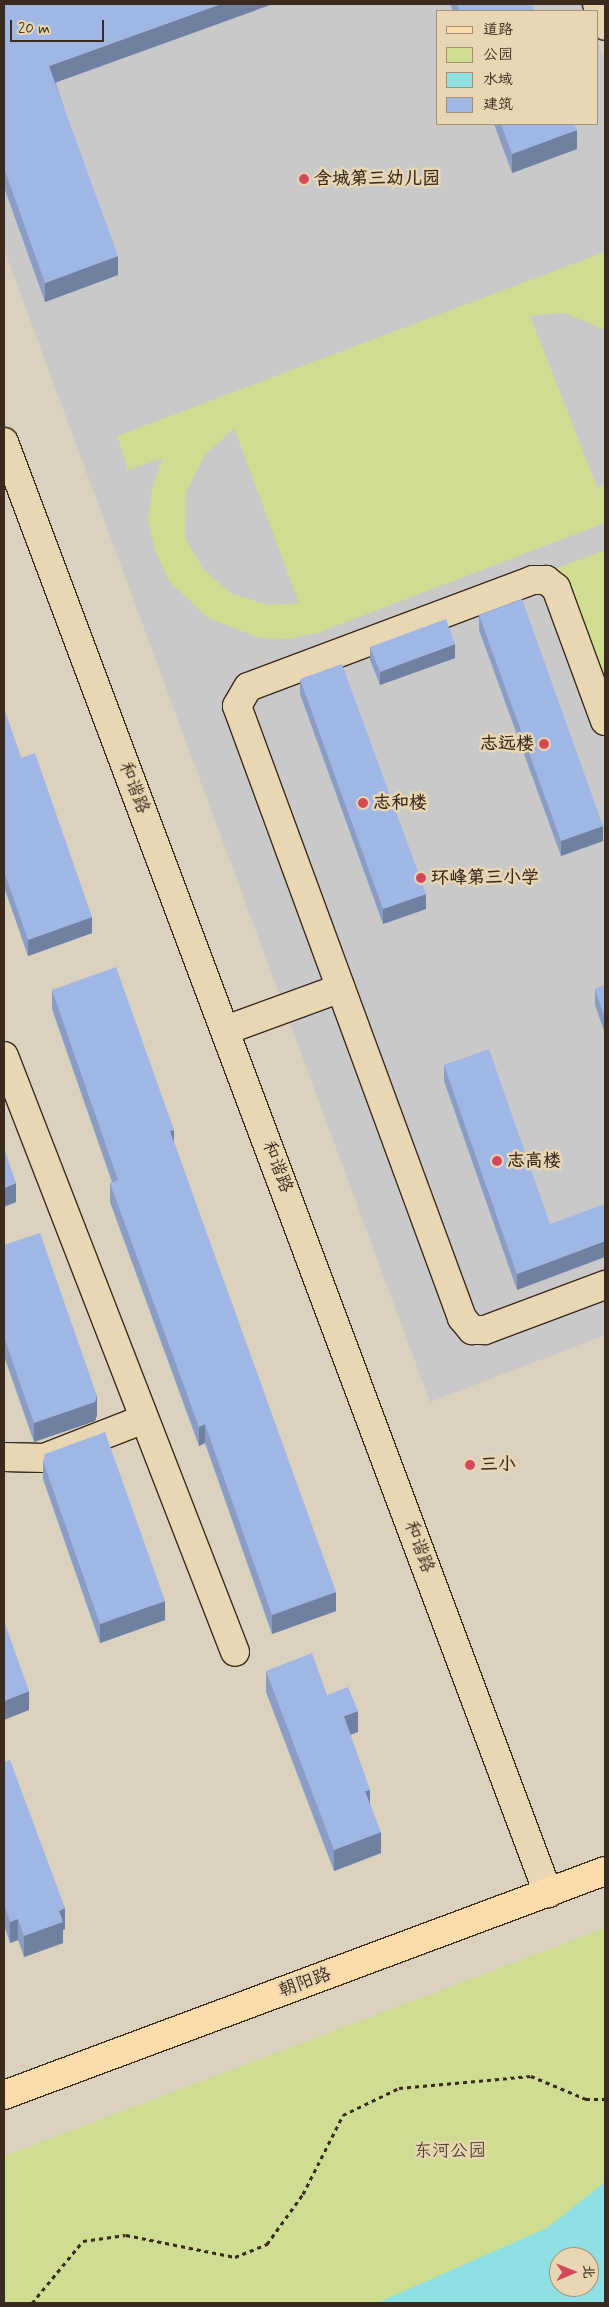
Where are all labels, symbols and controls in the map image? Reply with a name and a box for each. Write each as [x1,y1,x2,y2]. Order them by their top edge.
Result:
scale bar [12,10,106,42]
legend [436,10,599,125]
text: 20 m [18,19,50,39]
text: 道路 [483,20,513,40]
text: 公园 [483,45,513,65]
text: 水域 [483,70,513,90]
text: 建筑 [483,95,513,115]
place label: 含城第三幼儿园 [314,168,440,190]
marker: 含城第三幼儿园 [298,173,310,185]
place label: 志远楼 [480,733,534,755]
marker: 志远楼 [538,738,550,750]
street label: 和谐路 [114,759,154,817]
place label: 志和楼 [373,792,427,814]
marker: 志和楼 [357,797,369,809]
place label: 环峰第三小学 [431,867,539,889]
marker: 环峰第三小学 [415,872,427,884]
street label: 和谐路 [257,1138,297,1196]
place label: 志高楼 [507,1150,561,1172]
marker: 志高楼 [491,1155,503,1167]
place label: 三小 [480,1454,516,1476]
marker: 三小 [464,1459,476,1471]
street label: 和谐路 [400,1518,438,1576]
street label: 朝阳路 [276,1964,334,2002]
park label: 东河公园 [414,2140,486,2162]
north arrow [549,2247,599,2297]
text: 北 [579,2265,597,2279]

